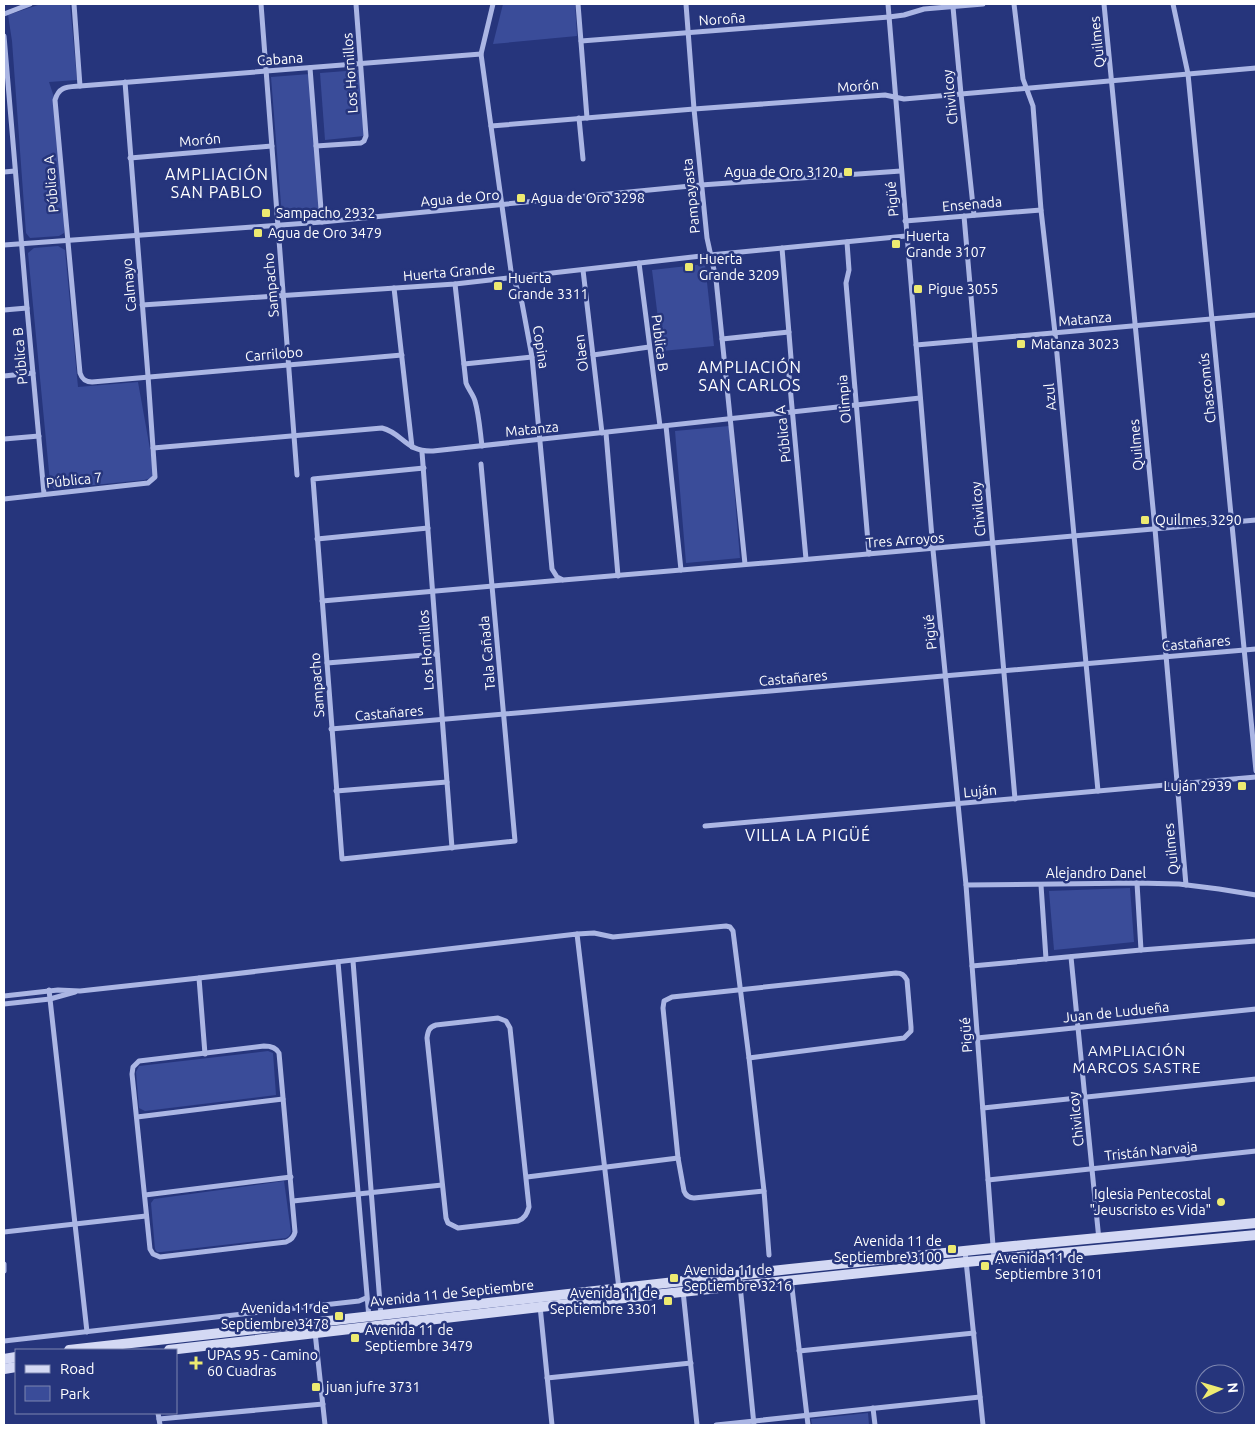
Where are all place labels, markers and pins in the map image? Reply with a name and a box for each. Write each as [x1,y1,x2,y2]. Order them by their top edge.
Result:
place label: Agua de Oro 3120 [724,164,838,180]
marker: Agua de Oro 3120 [842,166,854,178]
place label: Agua de Oro 3298 [531,190,645,206]
marker: Agua de Oro 3298 [515,192,527,204]
place label: Sampacho 2932 [276,205,376,221]
marker: Sampacho 2932 [260,207,272,219]
place label: Agua de Oro 3479 [268,225,382,241]
marker: Agua de Oro 3479 [252,227,264,239]
place label: Huerta Grande 3107 [906,228,986,260]
marker: Huerta Grande 3107 [890,238,902,250]
place label: Huerta Grande 3209 [699,251,779,283]
marker: Huerta Grande 3209 [683,261,695,273]
place label: Huerta Grande 3311 [508,270,588,302]
marker: Huerta Grande 3311 [492,280,504,292]
place label: Pigue 3055 [928,281,998,297]
marker: Pigue 3055 [912,283,924,295]
place label: Matanza 3023 [1031,336,1119,352]
marker: Matanza 3023 [1015,338,1027,350]
place label: Quilmes 3290 [1155,512,1242,528]
marker: Quilmes 3290 [1139,514,1151,526]
place label: Luján 2939 [1163,778,1232,794]
marker: Luján 2939 [1236,780,1248,792]
place label: Iglesia Pentecostal "Jeuscristo es Vida" [1090,1186,1211,1218]
marker: Iglesia Pentecostal "Jeuscristo es Vida" [1215,1196,1227,1208]
place label: Avenida 11 de Septiembre 3100 [834,1233,942,1265]
marker: Avenida 11 de Septiembre 3100 [946,1243,958,1255]
place label: Avenida 11 de Septiembre 3101 [995,1250,1103,1282]
marker: Avenida 11 de Septiembre 3101 [979,1260,991,1272]
place label: Avenida 11 de Septiembre 3216 [684,1262,792,1294]
marker: Avenida 11 de Septiembre 3216 [668,1272,680,1284]
place label: Avenida 11 de Septiembre 3301 [550,1285,658,1317]
marker: Avenida 11 de Septiembre 3301 [662,1295,674,1307]
place label: Avenida 11 de Septiembre 3478 [221,1300,329,1332]
marker: Avenida 11 de Septiembre 3478 [333,1310,345,1322]
place label: Avenida 11 de Septiembre 3479 [365,1322,473,1354]
marker: Avenida 11 de Septiembre 3479 [349,1332,361,1344]
place label: UPAS 95 - Camino 60 Cuadras [207,1347,318,1379]
marker: UPAS 95 - Camino 60 Cuadras [189,1356,203,1370]
place label: juan jufre 3731 [325,1379,420,1395]
marker: juan jufre 3731 [310,1381,322,1393]

